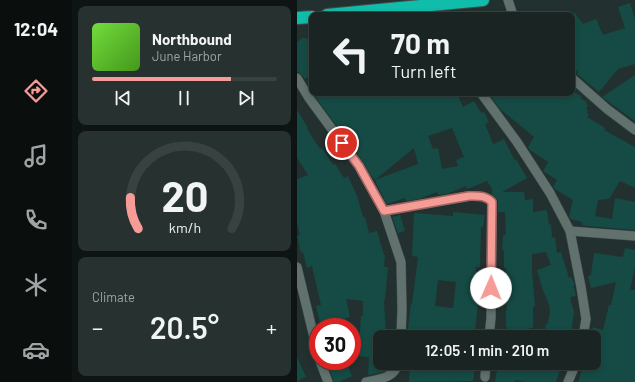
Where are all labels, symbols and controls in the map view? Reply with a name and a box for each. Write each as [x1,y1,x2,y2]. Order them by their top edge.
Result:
text: 12:04 [14,18,58,40]
text: 70 m [391,26,450,60]
icon: left [325,28,377,80]
text: Northbound [152,30,232,48]
text: June Harbor [152,48,222,64]
text: Turn left [391,60,457,82]
icon: directions [22,77,50,105]
icon: previous [112,87,134,109]
icon: pause [173,87,195,109]
icon: next [235,87,257,109]
pin [325,126,359,160]
icon: arrive [331,132,353,154]
icon: music [22,142,50,170]
text: 20 [161,170,208,220]
icon: phone [22,206,50,234]
text: km/h [168,219,201,236]
position arrow [470,267,512,309]
icon: climate [22,271,50,299]
text: Climate [92,289,135,305]
text: 20.5° [150,309,219,345]
text: − [92,314,103,340]
text: + [266,314,277,340]
speed limit sign: 30 [309,318,361,370]
icon: car [22,336,50,364]
text: 12:05 · 1 min · 210 m [425,341,549,359]

